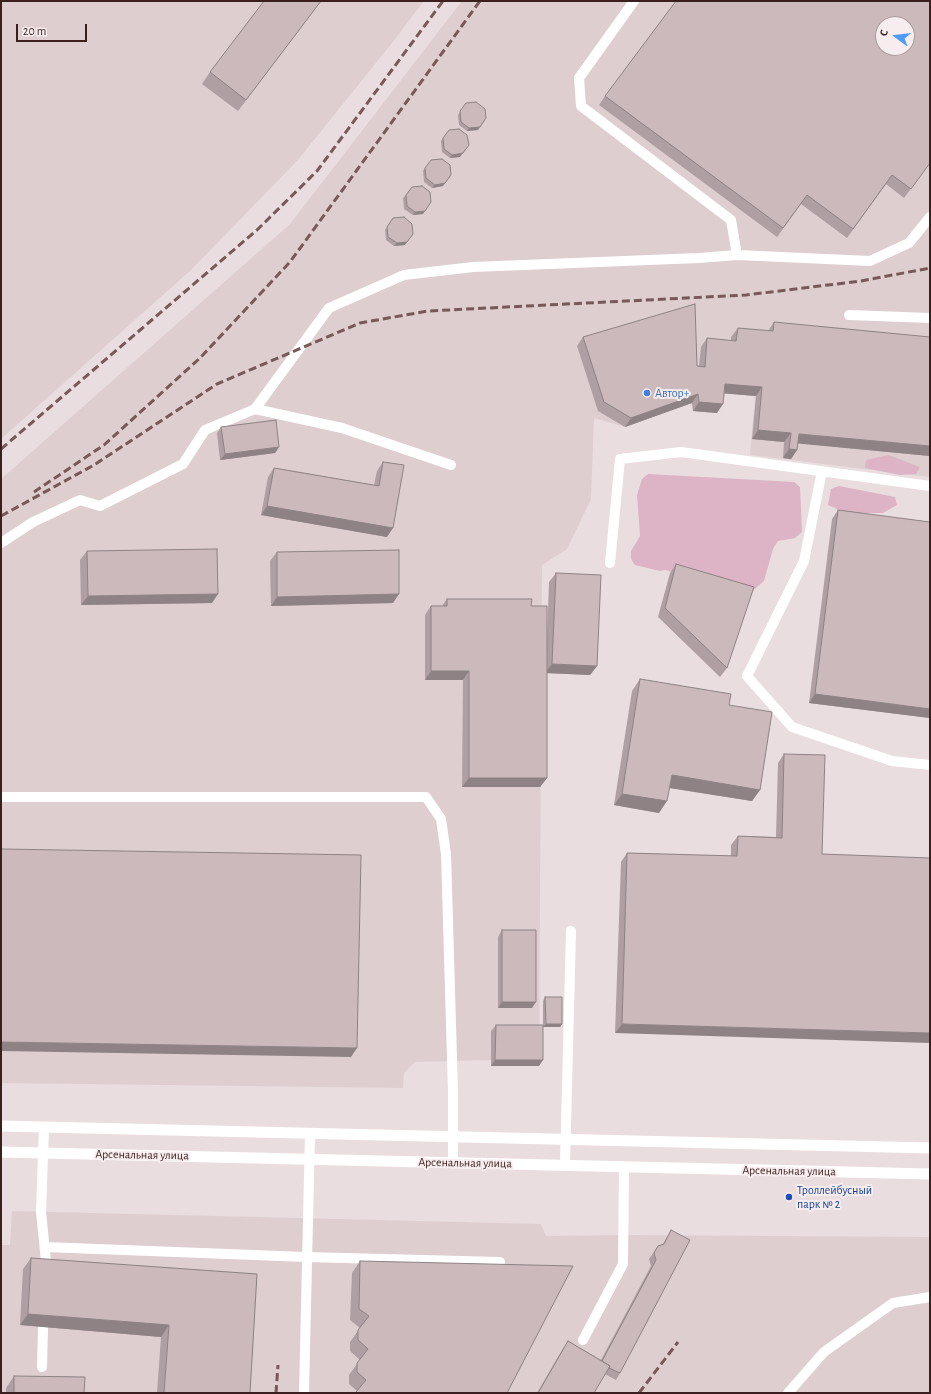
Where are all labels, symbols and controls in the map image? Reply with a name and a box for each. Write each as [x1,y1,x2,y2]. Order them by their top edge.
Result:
scale bar [18,16,89,42]
north arrow [875,16,915,56]
text: 20 m [23,25,46,37]
text: С [878,29,890,37]
place label: Автор+ [655,386,689,400]
marker: Автор+ [642,388,652,398]
street label: Арсенальная улица [95,1147,189,1163]
street label: Арсенальная улица [418,1155,512,1171]
street label: Арсенальная улица [742,1163,836,1179]
place label: Троллейбусный парк № 2 [797,1183,872,1211]
marker: Троллейбусный парк № 2 [784,1192,794,1202]

